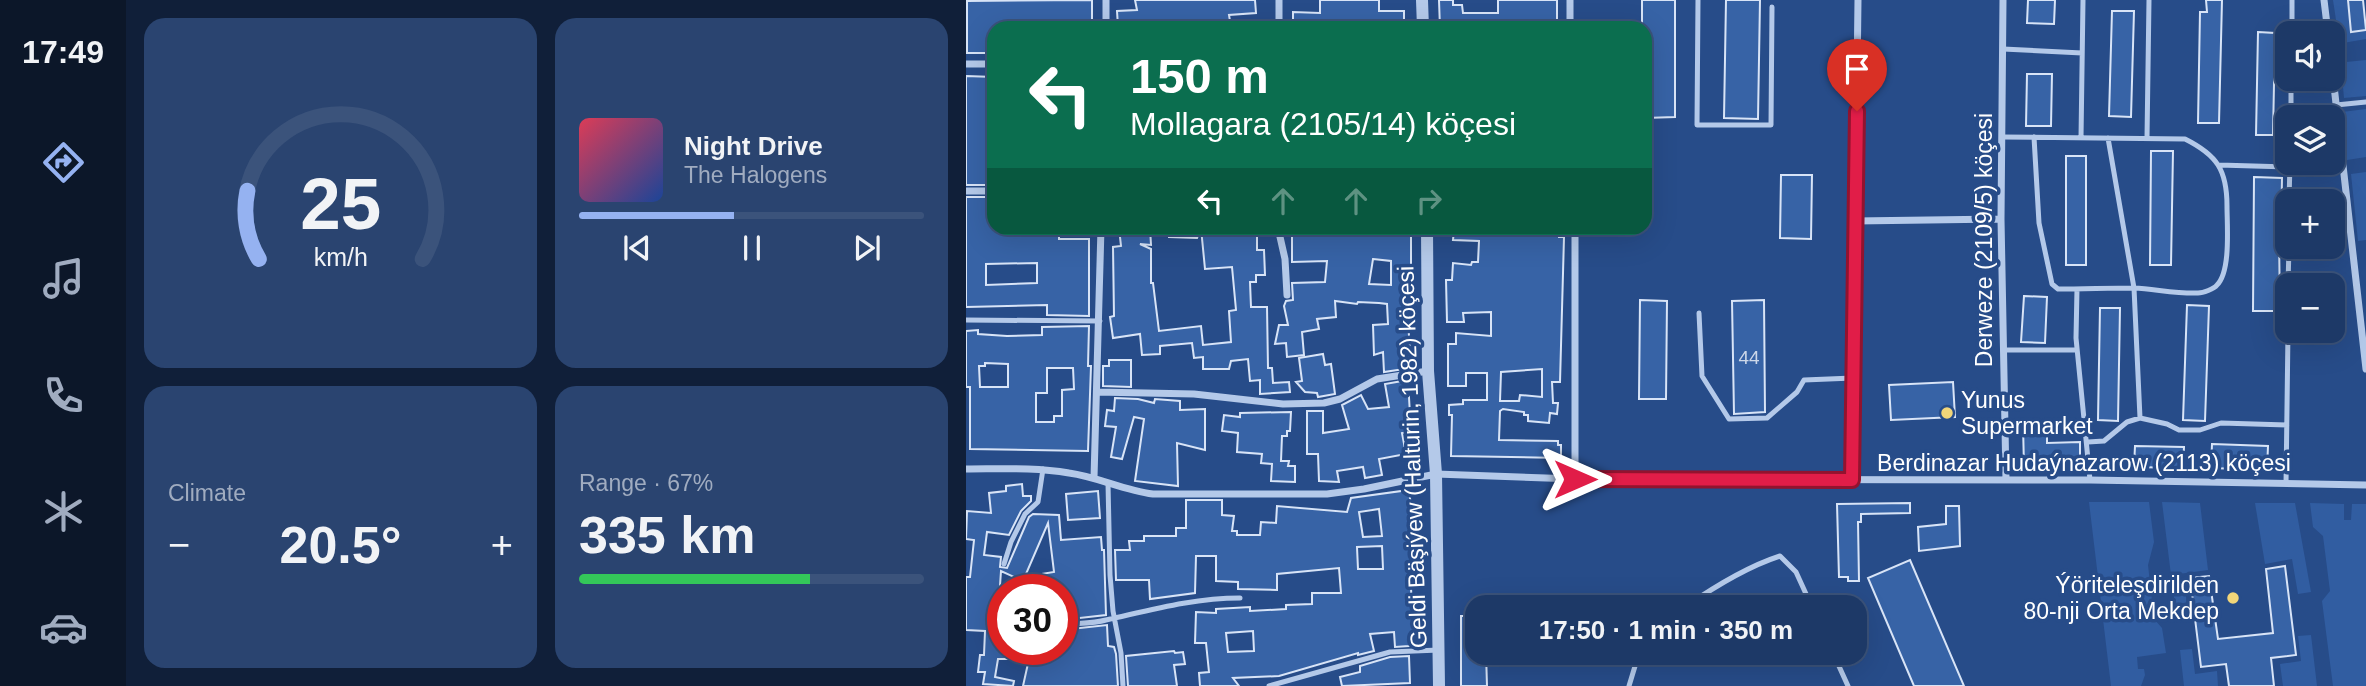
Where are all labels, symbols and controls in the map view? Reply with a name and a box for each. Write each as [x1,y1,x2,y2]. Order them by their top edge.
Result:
map controls [2275,21,2345,343]
button: sound [2275,21,2345,91]
text: 17:49 [22,34,104,70]
pin [1827,39,1887,111]
icon: left [1015,49,1106,140]
text: 150 m [1130,49,1269,103]
icon: arrive [1838,50,1876,88]
button: layers [2275,105,2345,175]
text: Mollagara (2105/14) köçesi [1130,106,1516,142]
street label: Derweze (2109/5) köçesi [1971,113,1997,367]
text: Night Drive [684,131,823,161]
icon: directions [39,138,88,187]
text: The Halogens [684,162,827,188]
text: 25 [300,163,381,244]
icon: left [1191,182,1229,220]
icon: ahead [1264,182,1302,220]
icon: ahead [1337,182,1375,220]
icon: right [1410,182,1448,220]
button: + [2275,189,2345,259]
icon: previous [618,229,656,267]
icon: pause [733,229,771,267]
icon: next [848,229,886,267]
text: km/h [313,243,368,271]
icon: music [39,254,88,303]
street label: Geldi Bäşiýew (Halturin, 1982) köçesi [1392,266,1432,648]
button: − [2275,273,2345,343]
house number: 44 [1738,347,1760,368]
icon: phone [39,371,88,420]
place label: Yunus Supermarket [1961,387,2093,439]
marker: Yunus Supermarket [1939,405,1955,421]
position arrow [1538,442,1612,516]
street label: Berdinazar Hudaýnazarow (2113) köçesi [1877,450,2291,476]
text: Range · 67% [579,470,713,496]
text: Climate [168,480,246,506]
icon: climate [39,487,88,536]
text: 335 km [579,506,755,564]
text: 20.5° [279,516,402,574]
text: − [168,524,190,566]
text: + [491,524,513,566]
place label: Ýöriteleşdirilden 80-nji Orta Mekdep [2023,572,2219,624]
speed limit sign: 30 [987,574,1078,665]
marker: Ýöriteleşdirilden 80-nji Orta Mekdep [2225,590,2241,606]
icon: car [39,603,88,652]
text: 17:50 · 1 min · 350 m [1539,615,1793,645]

